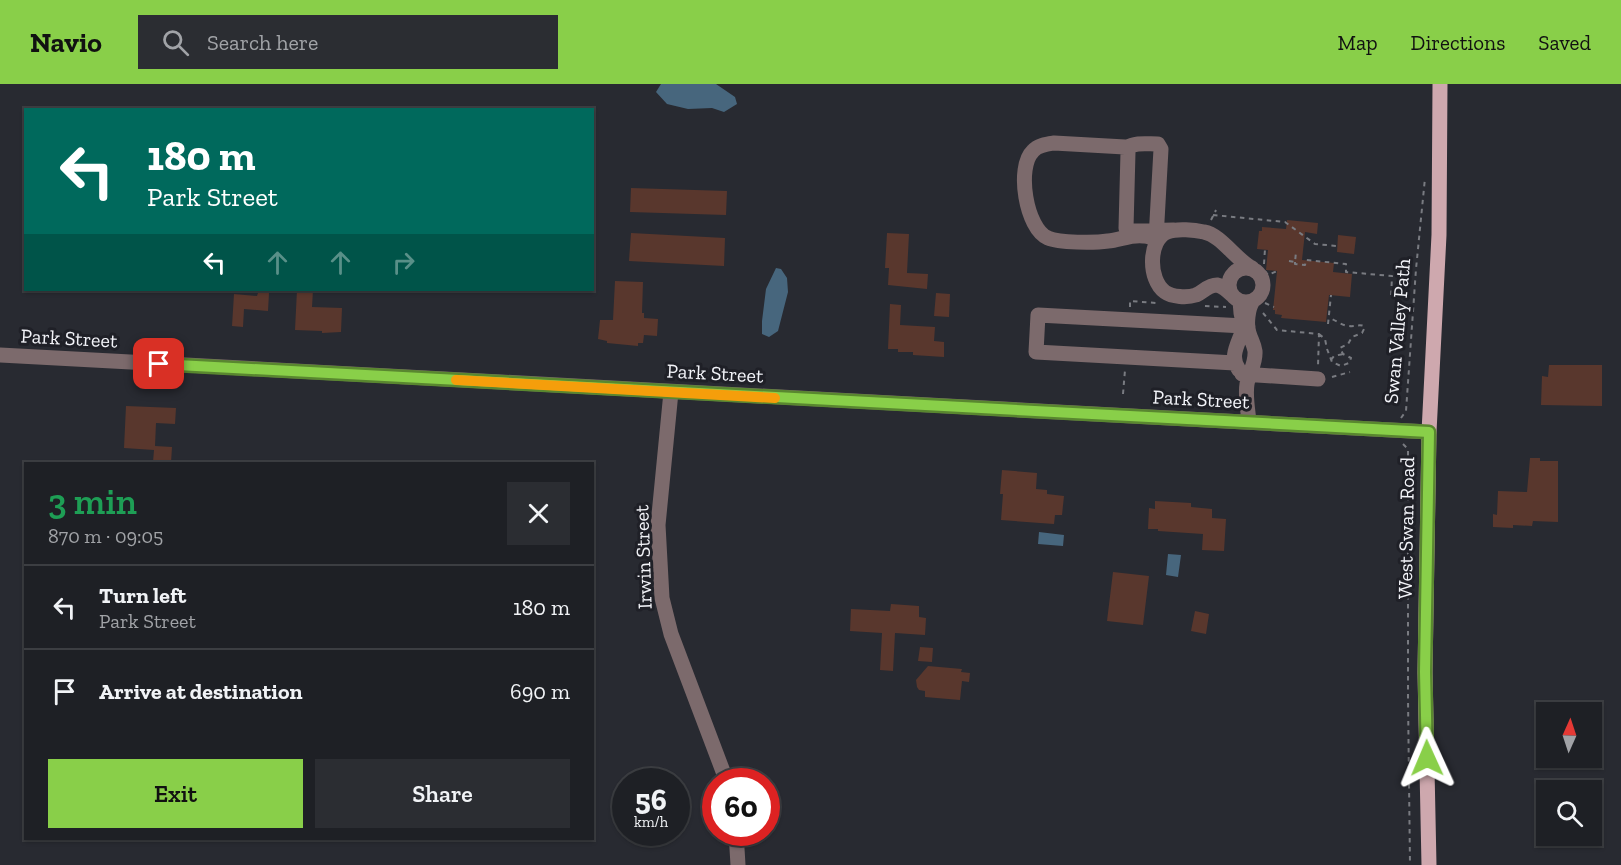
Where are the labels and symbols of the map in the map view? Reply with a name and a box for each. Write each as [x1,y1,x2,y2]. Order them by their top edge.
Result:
street label: Swan Valley Path [1379,257,1415,405]
street label: Park Street [20,323,119,353]
pin [133,338,184,389]
street label: Park Street [666,358,765,388]
street label: Park Street [1152,384,1251,414]
street label: West Swan Road [1393,457,1419,599]
street label: Irwin Street [629,504,657,610]
north arrow [1536,702,1602,768]
position arrow [1395,726,1459,790]
speed limit sign: 60 [702,768,780,846]

